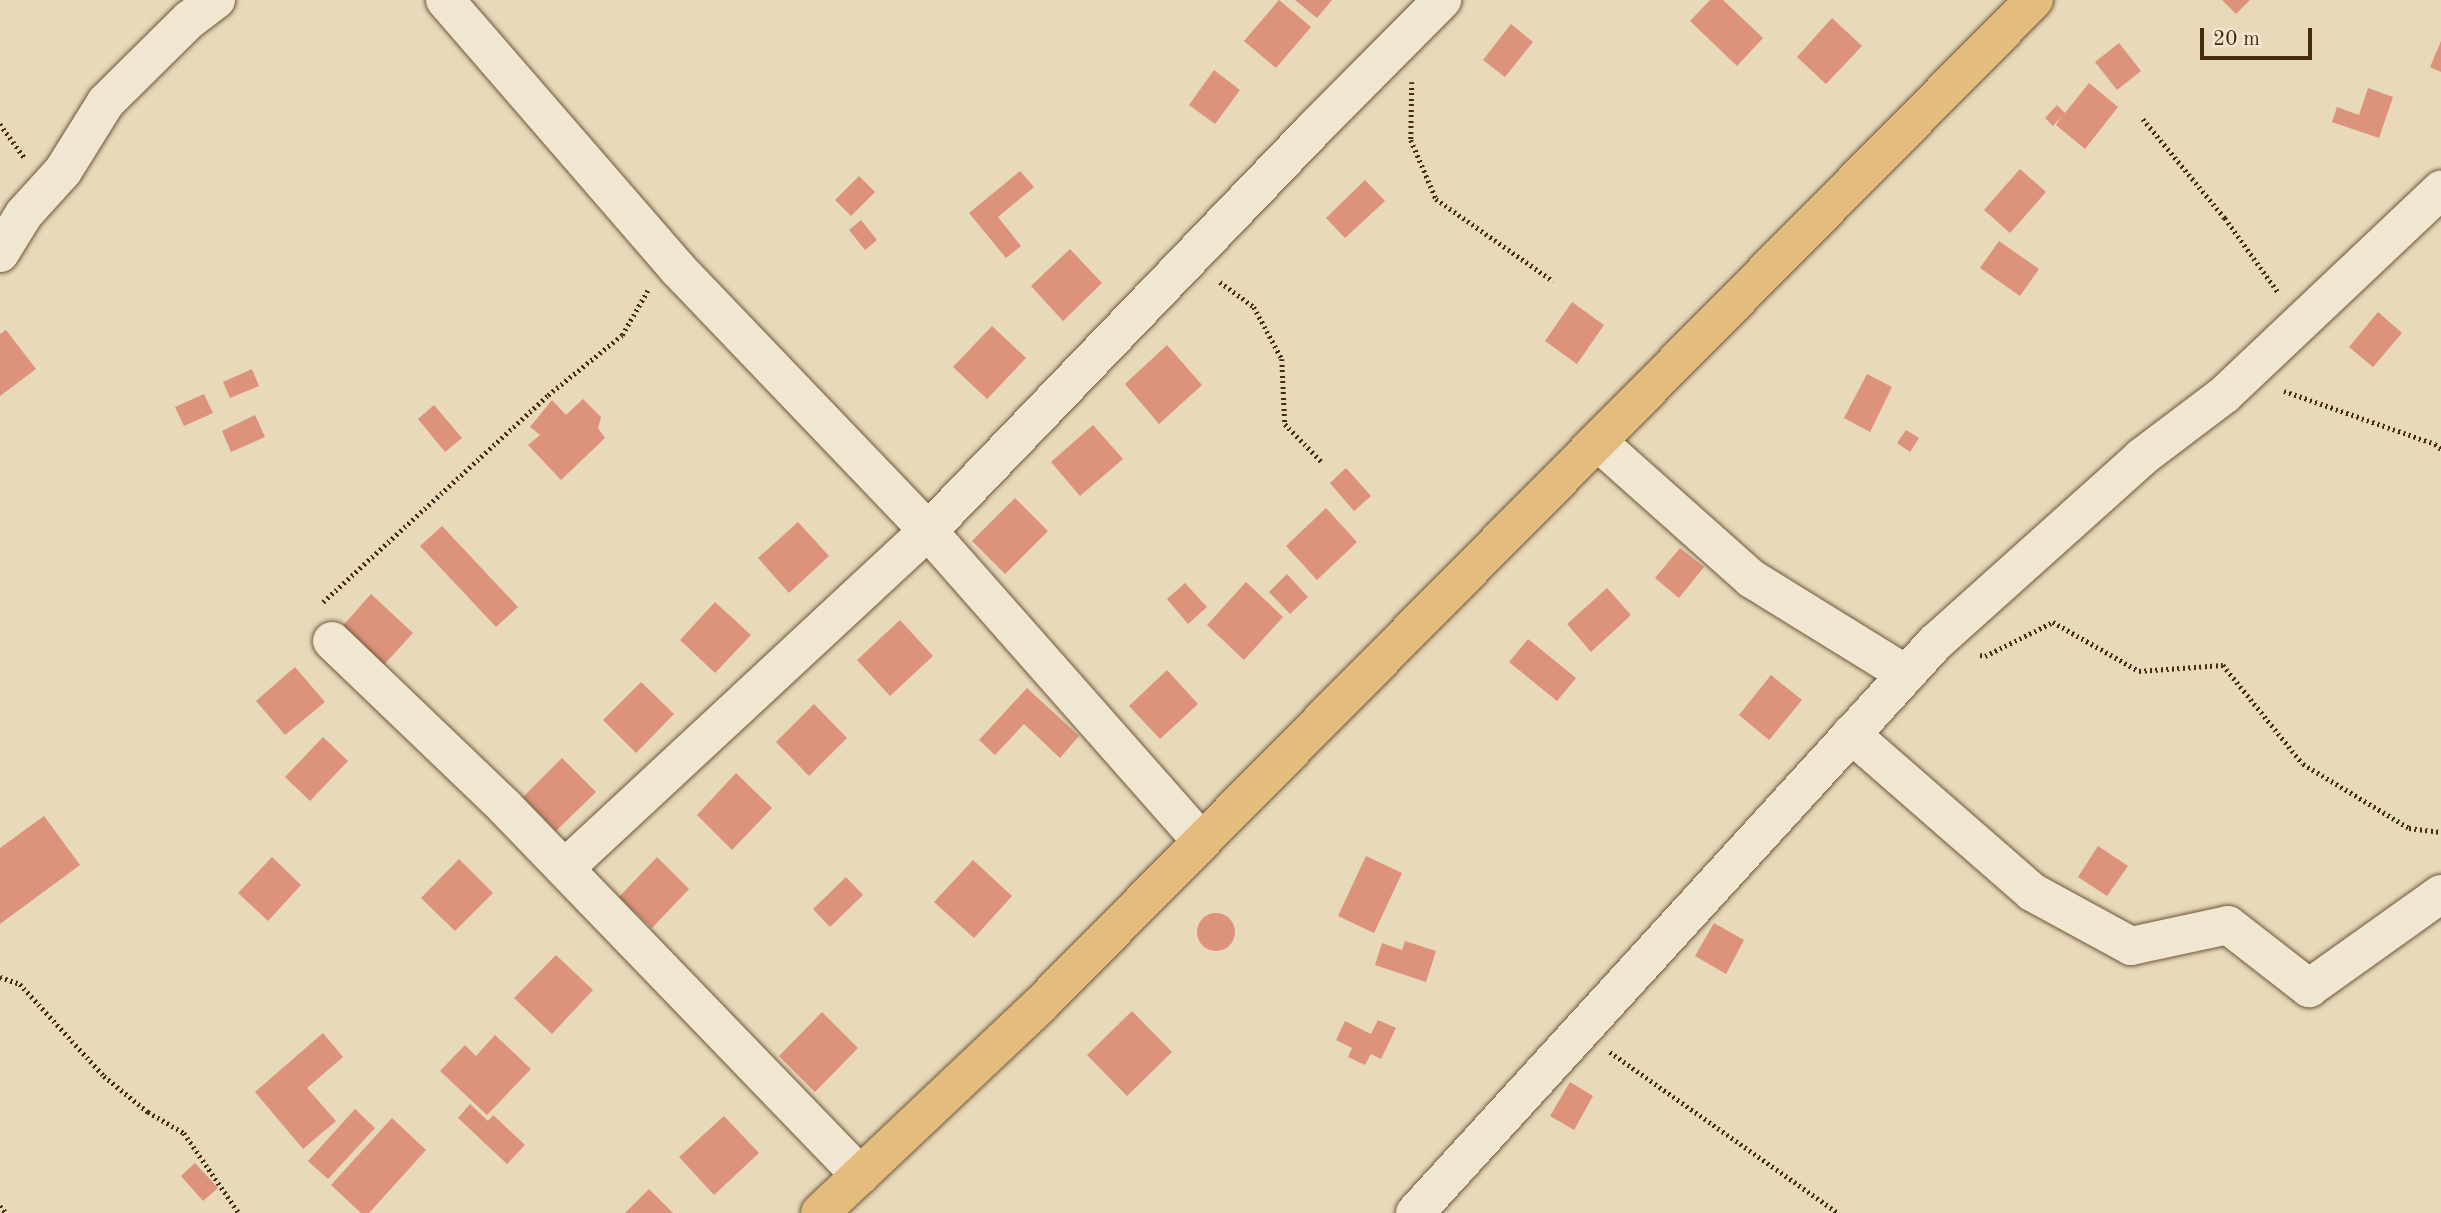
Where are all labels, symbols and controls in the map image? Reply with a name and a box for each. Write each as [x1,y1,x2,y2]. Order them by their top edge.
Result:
scale bar [2203,14,2315,58]
text: 20 m [2213,29,2260,50]

